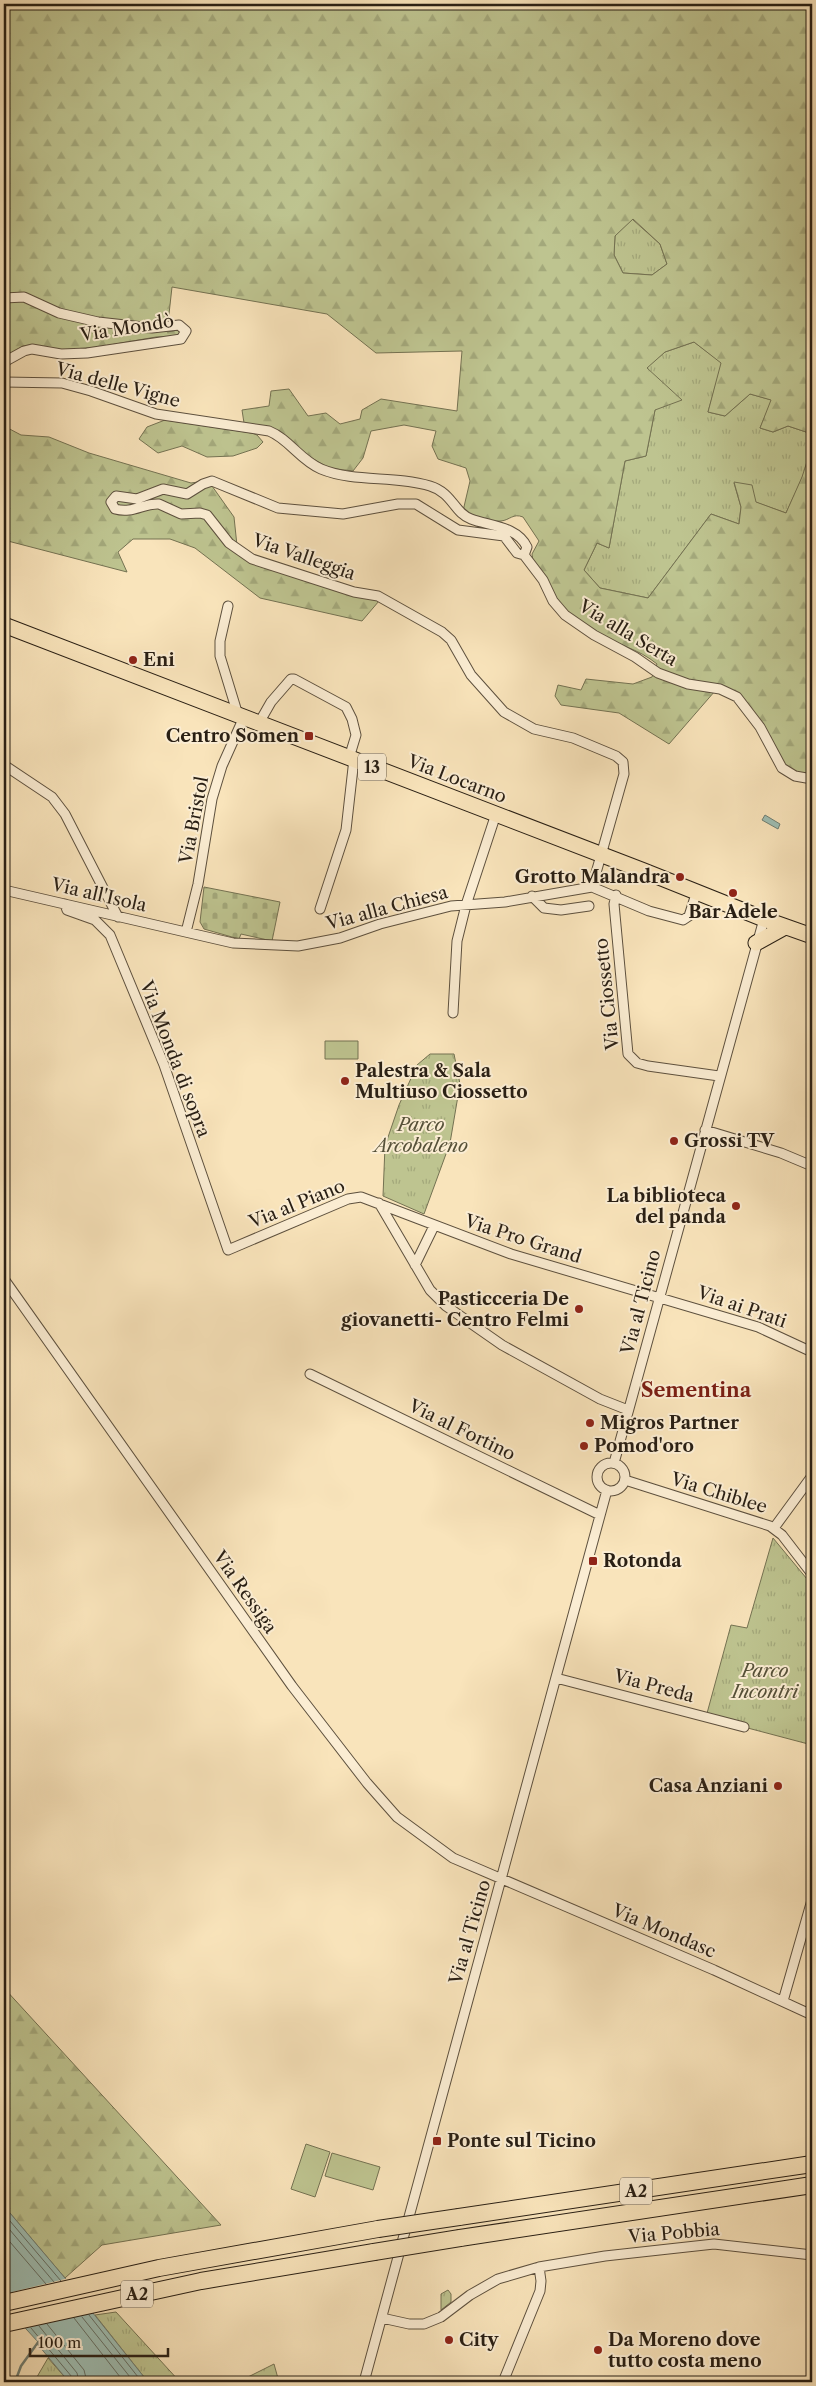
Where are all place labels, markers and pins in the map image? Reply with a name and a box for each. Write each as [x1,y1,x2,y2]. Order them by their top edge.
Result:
place label: Eni [143,649,175,671]
marker: Eni [127,654,139,666]
place label: Centro Somen [166,725,300,747]
marker: Centro Somen [303,730,315,742]
place label: Grotto Malandra [515,866,671,888]
marker: Grotto Malandra [674,871,686,883]
marker: Bar Adele [727,887,739,899]
place label: Bar Adele [688,901,778,923]
place label: Palestra & Sala Multiuso Ciossetto [355,1060,528,1103]
marker: Palestra & Sala Multiuso Ciossetto [339,1075,351,1087]
place label: Grossi TV [684,1130,775,1152]
marker: Grossi TV [668,1135,680,1147]
place label: La biblioteca del panda [606,1185,727,1228]
marker: La biblioteca del panda [730,1200,742,1212]
place label: Pasticceria De giovanetti- Centro Felmi [340,1288,570,1331]
marker: Pasticceria De giovanetti- Centro Felmi [573,1303,585,1315]
place label: Migros Partner [600,1412,739,1434]
marker: Migros Partner [584,1417,596,1429]
place label: Pomod'oro [594,1435,694,1457]
marker: Pomod'oro [578,1440,590,1452]
place label: Rotonda [603,1550,682,1572]
marker: Rotonda [587,1555,599,1567]
place label: Casa Anziani [649,1775,769,1797]
marker: Casa Anziani [772,1780,784,1792]
place label: Ponte sul Ticino [447,2130,596,2152]
marker: Ponte sul Ticino [431,2135,443,2147]
place label: City [459,2329,499,2351]
place label: Da Moreno dove tutto costa meno [608,2329,762,2372]
marker: City [443,2334,455,2346]
marker: Da Moreno dove tutto costa meno [592,2344,604,2356]

